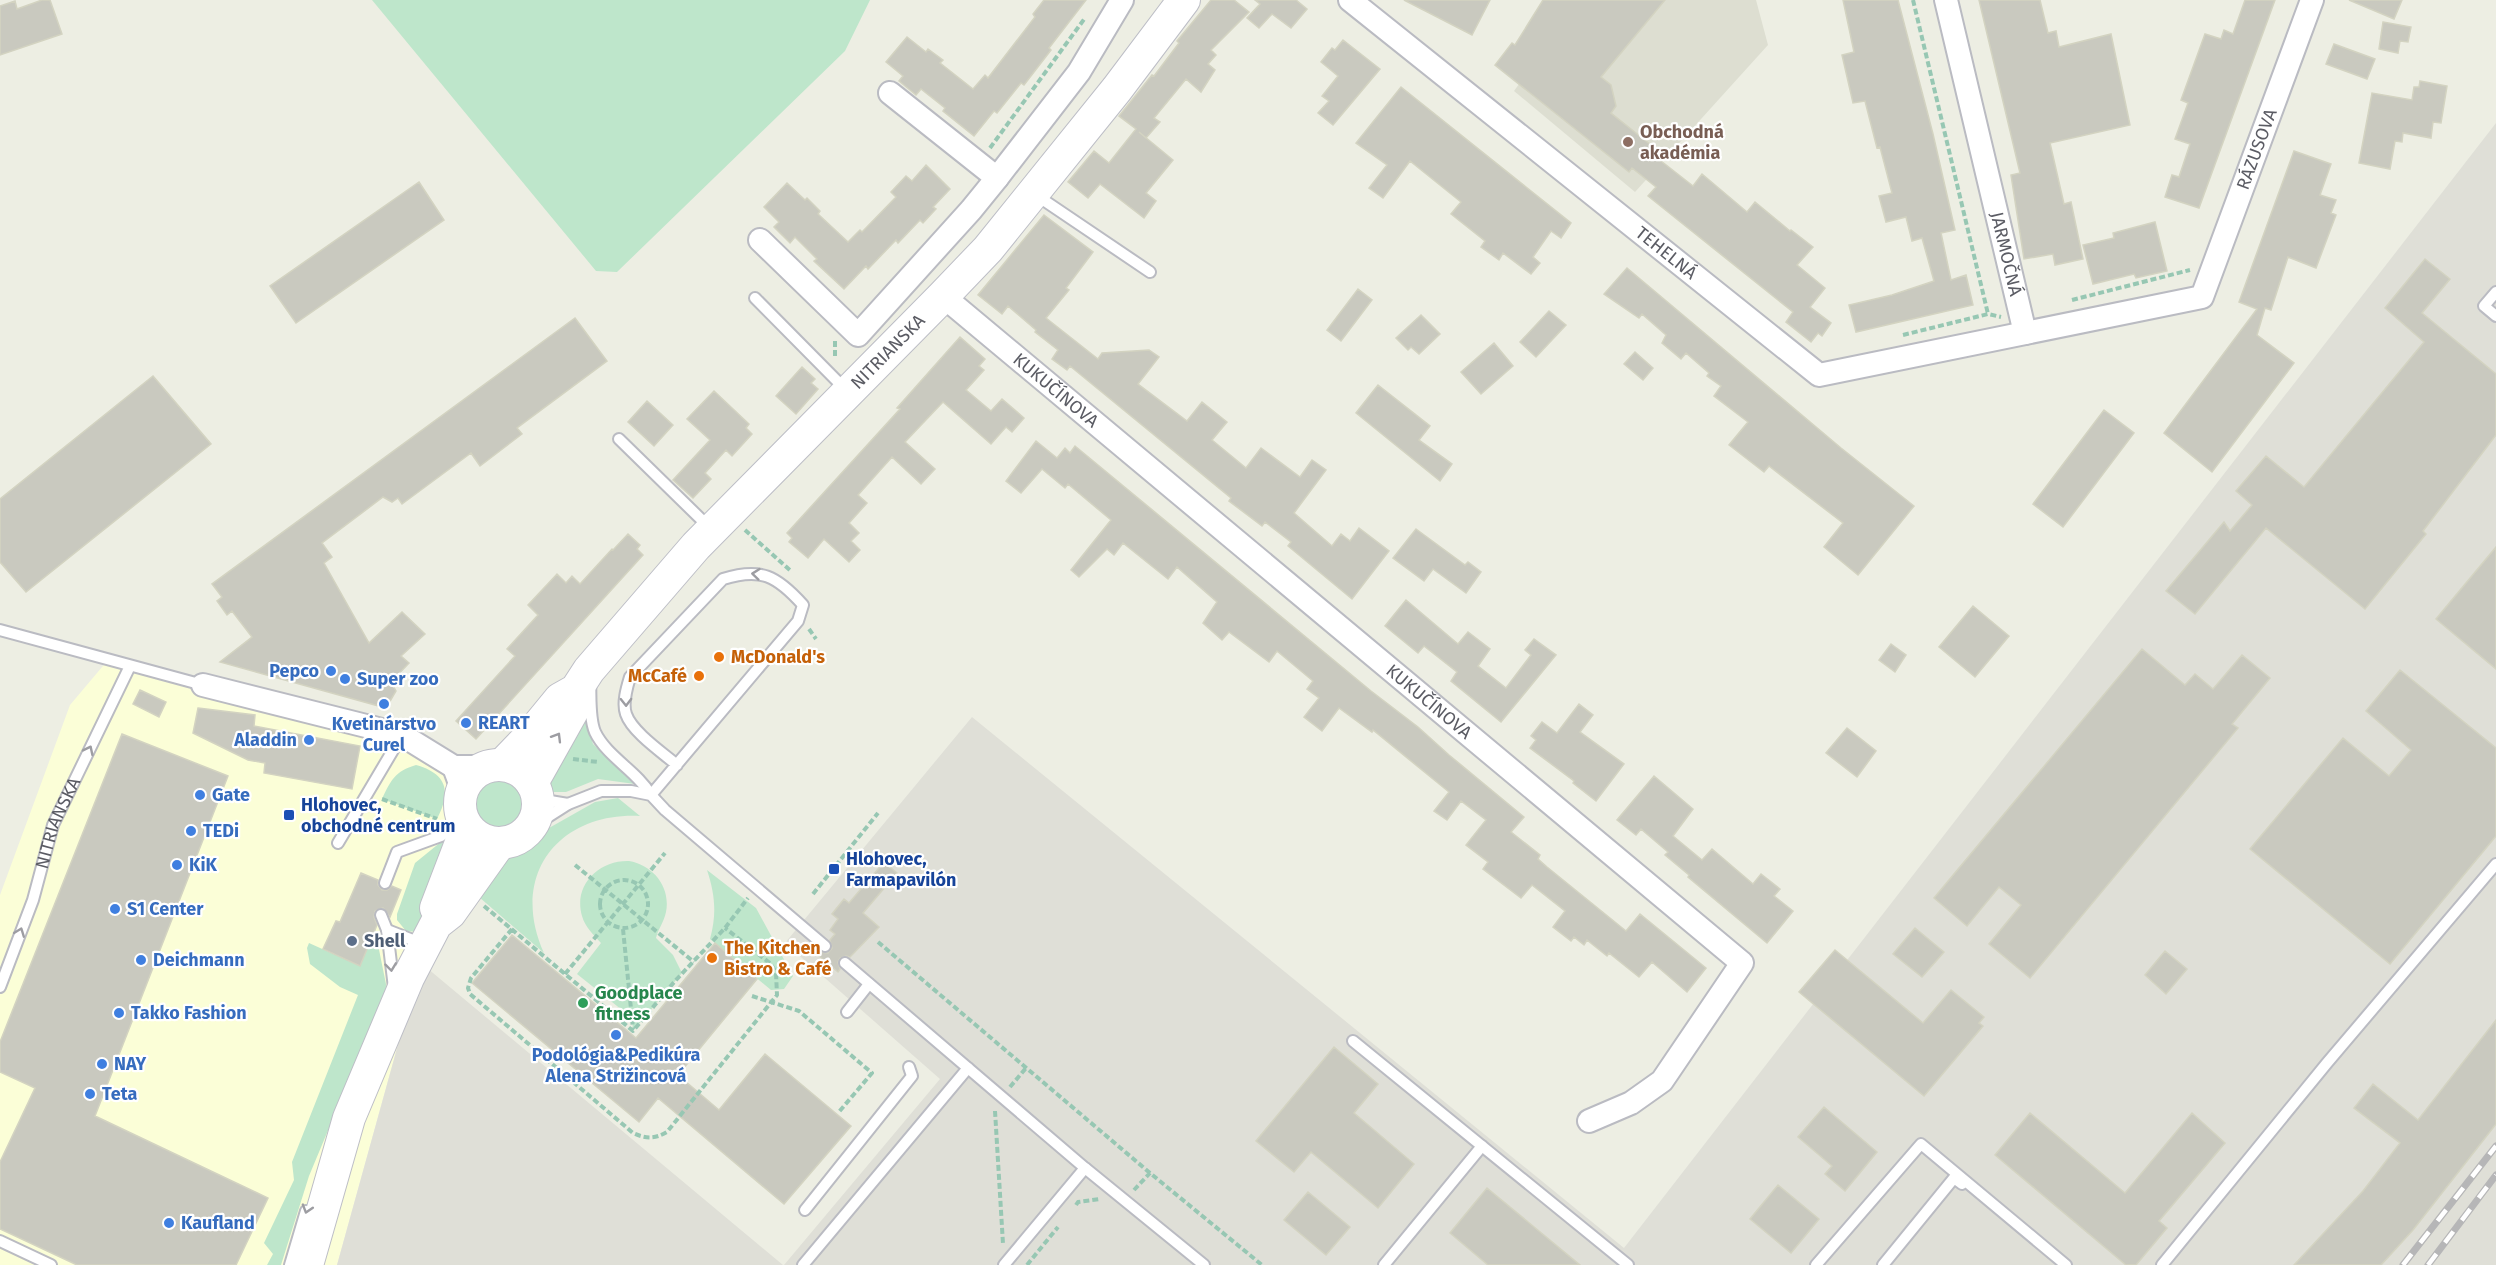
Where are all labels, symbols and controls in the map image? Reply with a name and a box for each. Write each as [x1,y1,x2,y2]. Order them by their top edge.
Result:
street label: RÁZUSOVA [2232,105,2282,193]
place label: Obchodná akadémia [1640,121,1724,164]
marker: Obchodná akadémia [1621,135,1635,149]
street label: JARMOČNÁ [1986,210,2028,299]
street label: TEHELNÁ [1631,222,1703,285]
street label: NITRIANSKA [846,309,930,394]
street label: KUKUČÍNOVA [1009,348,1104,433]
one-way arrow [752,568,761,581]
place label: McDonald's [731,646,825,668]
marker: McDonald's [712,650,726,664]
place label: Pepco [269,660,319,682]
street label: KUKUČÍNOVA [1382,660,1477,744]
marker: Pepco [324,664,338,678]
place label: McCafé [628,665,687,687]
place label: Super zoo [357,668,439,690]
marker: McCafé [692,669,706,683]
marker: Super zoo [338,672,352,686]
marker: Kvetinárstvo Curel [377,697,391,711]
one-way arrow [619,697,632,706]
place label: REART [478,712,530,734]
place label: Kvetinárstvo Curel [332,713,436,756]
marker: REART [459,716,473,730]
place label: Aladdin [233,729,297,751]
marker: Aladdin [302,733,316,747]
one-way arrow [550,733,562,743]
one-way arrow [82,746,94,757]
street label: NITRIANSKA [31,773,86,871]
place label: Gate [212,784,250,806]
marker: Gate [193,788,207,802]
place label: Hlohovec, obchodné centrum [301,794,455,837]
marker: Hlohovec, obchodné centrum [282,808,296,822]
place label: TEDi [203,820,239,842]
marker: TEDi [184,824,198,838]
place label: Hlohovec, Farmapavilón [846,848,956,891]
place label: KiK [189,854,217,876]
marker: KiK [170,858,184,872]
marker: Hlohovec, Farmapavilón [827,862,841,876]
place label: S1 Center [127,898,204,920]
marker: S1 Center [108,902,122,916]
one-way arrow [13,927,26,938]
place label: Shell [364,930,406,952]
marker: Shell [345,934,359,948]
place label: The Kitchen Bistro & Café [724,937,831,980]
place label: Deichmann [153,949,245,971]
marker: The Kitchen Bistro & Café [705,951,719,965]
marker: Deichmann [134,953,148,967]
one-way arrow [384,962,397,971]
place label: Goodplace fitness [595,982,683,1025]
marker: Goodplace fitness [576,996,590,1010]
place label: Takko Fashion [131,1002,247,1024]
marker: Takko Fashion [112,1006,126,1020]
marker: Podológia&Pedikúra Alena Strižincová [609,1028,623,1042]
place label: Podológia&Pedikúra Alena Strižincová [532,1044,700,1087]
place label: NAY [114,1053,147,1075]
marker: NAY [95,1057,109,1071]
place label: Teta [102,1083,137,1105]
marker: Teta [83,1087,97,1101]
one-way arrow [302,1203,314,1214]
place label: Kaufland [181,1212,255,1234]
marker: Kaufland [162,1216,176,1230]

